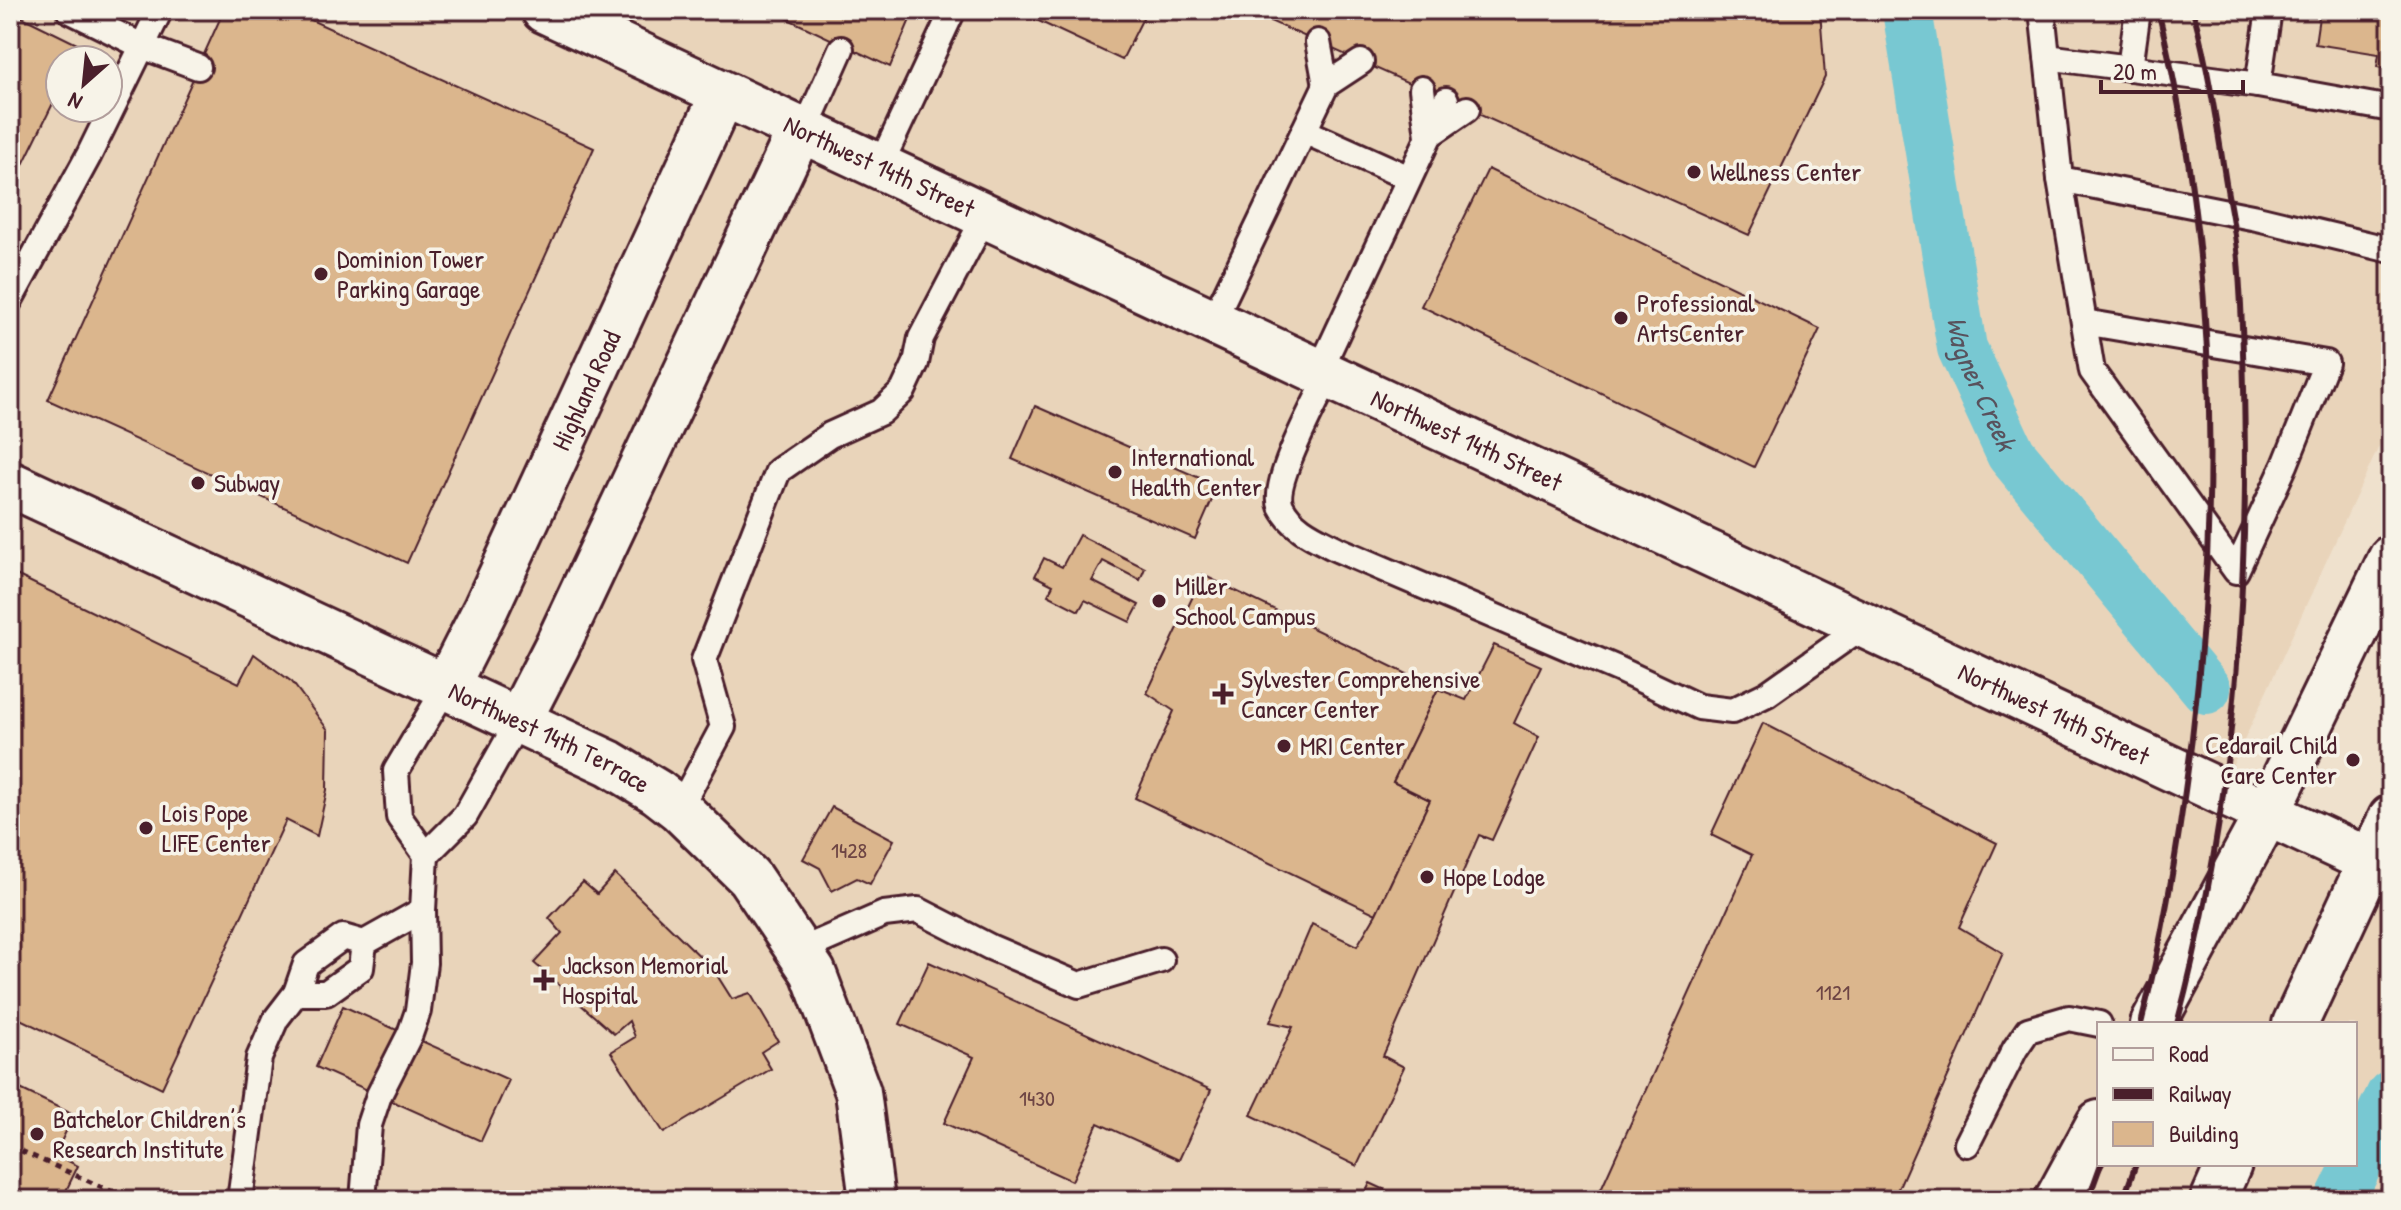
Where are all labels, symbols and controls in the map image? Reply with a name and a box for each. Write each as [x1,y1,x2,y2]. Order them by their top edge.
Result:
north arrow [44,44,124,124]
scale bar [2101,44,2243,94]
text: 20 m [2113,55,2157,87]
text: N [63,86,87,118]
street label: Northwest 14th Street [778,106,982,226]
place label: Wellness Center [1710,154,1861,189]
marker: Wellness Center [1685,163,1703,181]
place label: Dominion Tower Parking Garage [337,241,484,306]
marker: Dominion Tower Parking Garage [312,265,330,283]
place label: Professional ArtsCenter [1637,285,1755,350]
marker: Professional ArtsCenter [1612,309,1630,327]
water label: Wagner Creek [1938,314,2027,458]
street label: Highland Road [543,325,629,456]
street label: Northwest 14th Street [1366,380,1569,500]
place label: International Health Center [1131,439,1262,504]
marker: International Health Center [1106,463,1124,481]
place label: Subway [214,465,280,500]
marker: Subway [189,474,207,492]
place label: Miller School Campus [1175,568,1315,633]
marker: Miller School Campus [1150,592,1168,610]
street label: Northwest 14th Street [1953,654,2156,774]
place label: Sylvester Comprehensive Cancer Center [1241,661,1480,726]
street label: Northwest 14th Terrace [443,673,657,801]
marker: Sylvester Comprehensive Cancer Center [1212,683,1234,705]
place label: Cedarail Child Care Center [2205,727,2337,792]
place label: MRI Center [1300,728,1405,763]
marker: MRI Center [1275,737,1293,755]
marker: Cedarail Child Care Center [2344,751,2362,769]
place label: Lois Pope LIFE Center [162,795,271,860]
marker: Lois Pope LIFE Center [137,819,155,837]
house number: 1428 [831,835,867,865]
place label: Hope Lodge [1443,859,1545,894]
marker: Hope Lodge [1418,868,1436,886]
place label: Jackson Memorial Hospital [562,947,728,1012]
marker: Jackson Memorial Hospital [533,969,555,991]
house number: 1121 [1816,977,1850,1007]
legend [2097,1022,2357,1166]
text: Road [2169,1037,2208,1069]
text: Railway [2169,1077,2232,1109]
house number: 1430 [1019,1083,1055,1113]
place label: Batchelor Children’s Research Institute [53,1101,246,1166]
text: Building [2169,1117,2239,1149]
marker: Batchelor Children’s Research Institute [28,1125,46,1143]

